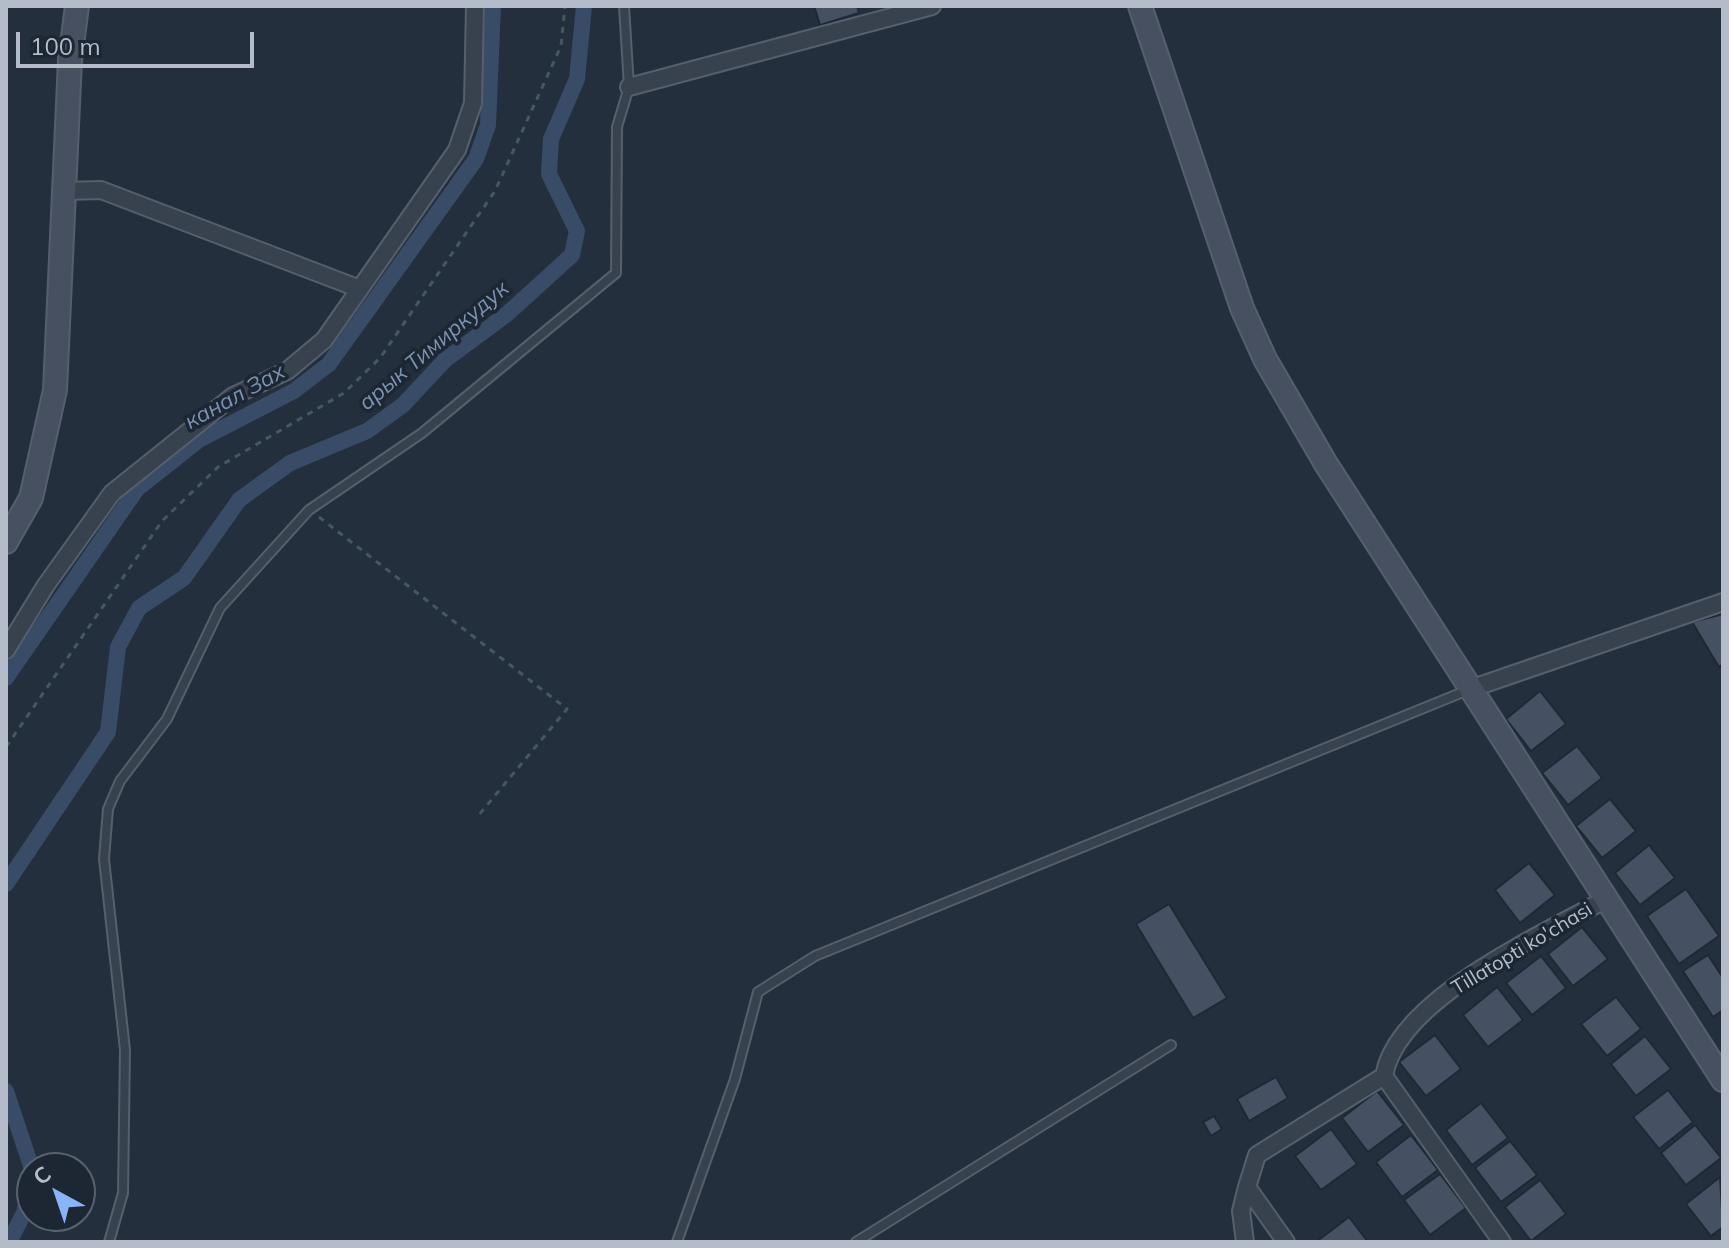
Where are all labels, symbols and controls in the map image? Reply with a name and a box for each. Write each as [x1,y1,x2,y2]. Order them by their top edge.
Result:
scale bar [20,16,258,66]
text: 100 m [30,31,101,61]
water label: арык Тимиркудук [354,276,514,416]
water label: канал Зах [180,359,290,435]
street label: Tillatopti ko'chasi [1447,898,1597,1000]
north arrow [16,1152,96,1232]
text: С [27,1160,57,1191]

